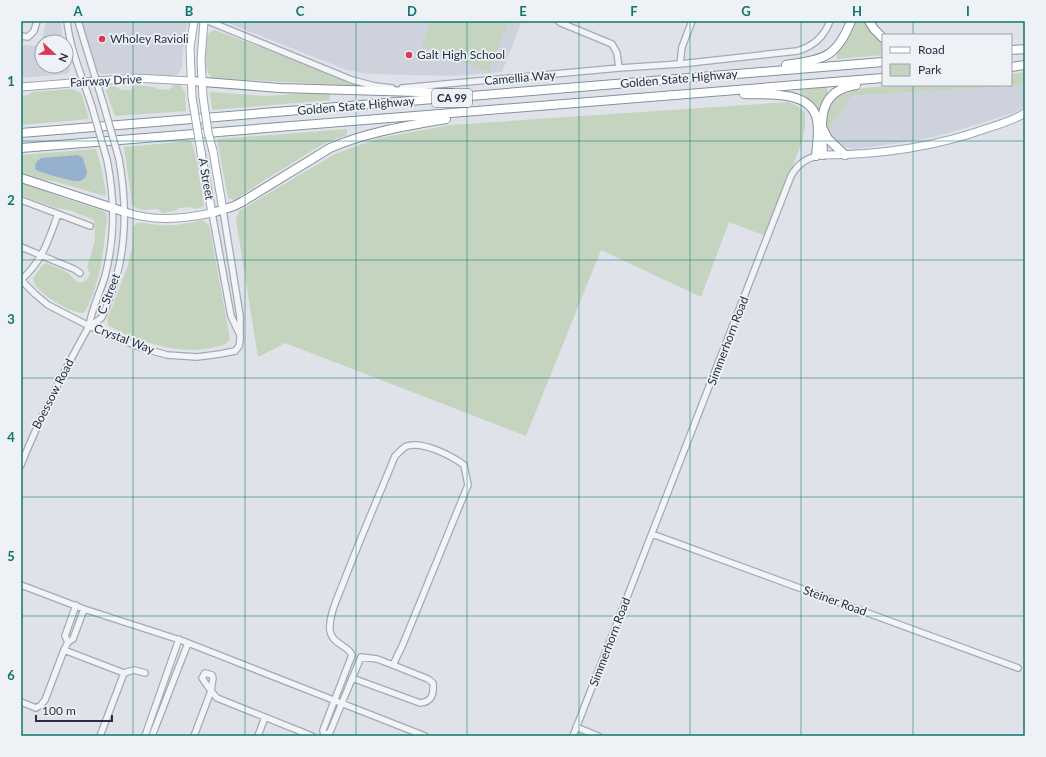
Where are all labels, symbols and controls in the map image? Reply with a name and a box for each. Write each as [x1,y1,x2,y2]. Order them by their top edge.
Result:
text: A [72,3,83,19]
text: B [185,3,194,19]
text: C [296,3,305,19]
text: D [407,3,417,19]
text: E [519,3,527,19]
text: F [630,3,638,19]
text: G [741,3,751,19]
text: H [852,3,862,19]
text: I [966,3,970,19]
place label: Wholey Ravioli [110,31,189,46]
north arrow [34,34,74,74]
marker: Wholey Ravioli [97,34,107,44]
legend [882,34,1012,86]
text: Road [918,42,945,57]
place label: Galt High School [417,47,505,62]
marker: Galt High School [404,50,414,60]
text: N [56,52,71,64]
text: Park [918,62,942,77]
street label: Golden State Highway [620,66,739,91]
street label: Camellia Way [484,67,557,88]
street label: Fairway Drive [70,71,142,90]
text: 1 [7,73,15,89]
road number: CA 99 [432,89,472,107]
street label: Golden State Highway [297,93,416,118]
street label: A Street [195,157,218,202]
text: 2 [7,192,15,208]
street label: C Street [94,271,123,316]
street label: Simmerhorn Road [704,294,751,387]
text: 3 [7,311,15,327]
street label: Crystal Way [92,320,157,357]
street label: Boessow Road [28,356,77,431]
text: 4 [7,429,15,445]
text: 5 [7,548,15,564]
street label: Steiner Road [801,582,869,619]
street label: Simmerhorn Road [586,595,633,688]
text: 6 [7,667,15,683]
scale bar [36,697,112,723]
text: 100 m [42,703,76,718]

